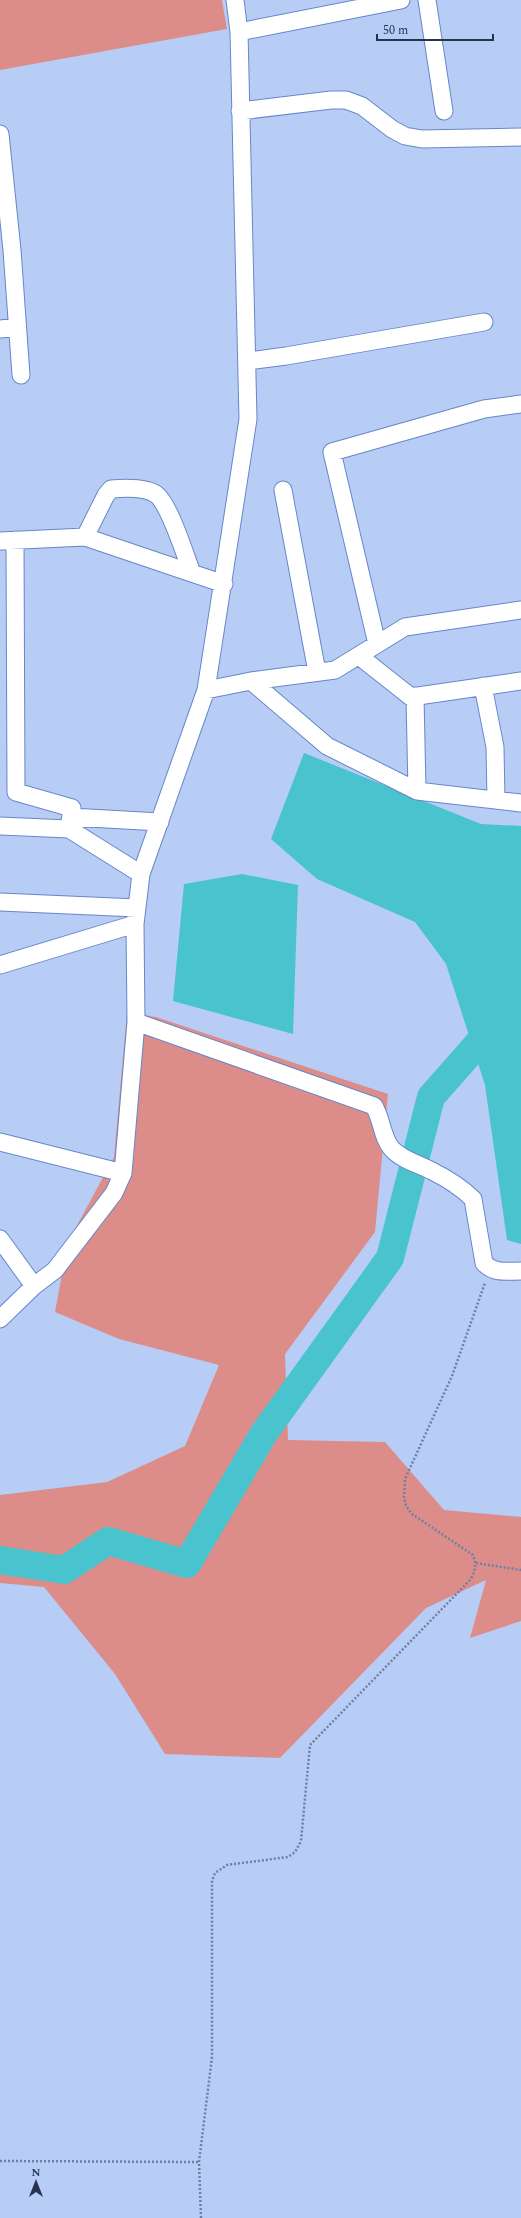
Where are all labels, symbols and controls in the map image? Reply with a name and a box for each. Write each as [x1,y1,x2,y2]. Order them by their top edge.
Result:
scale bar [377,16,493,42]
text: 50 m [383,21,408,40]
north arrow [16,2162,56,2202]
text: N [32,2164,41,2181]

